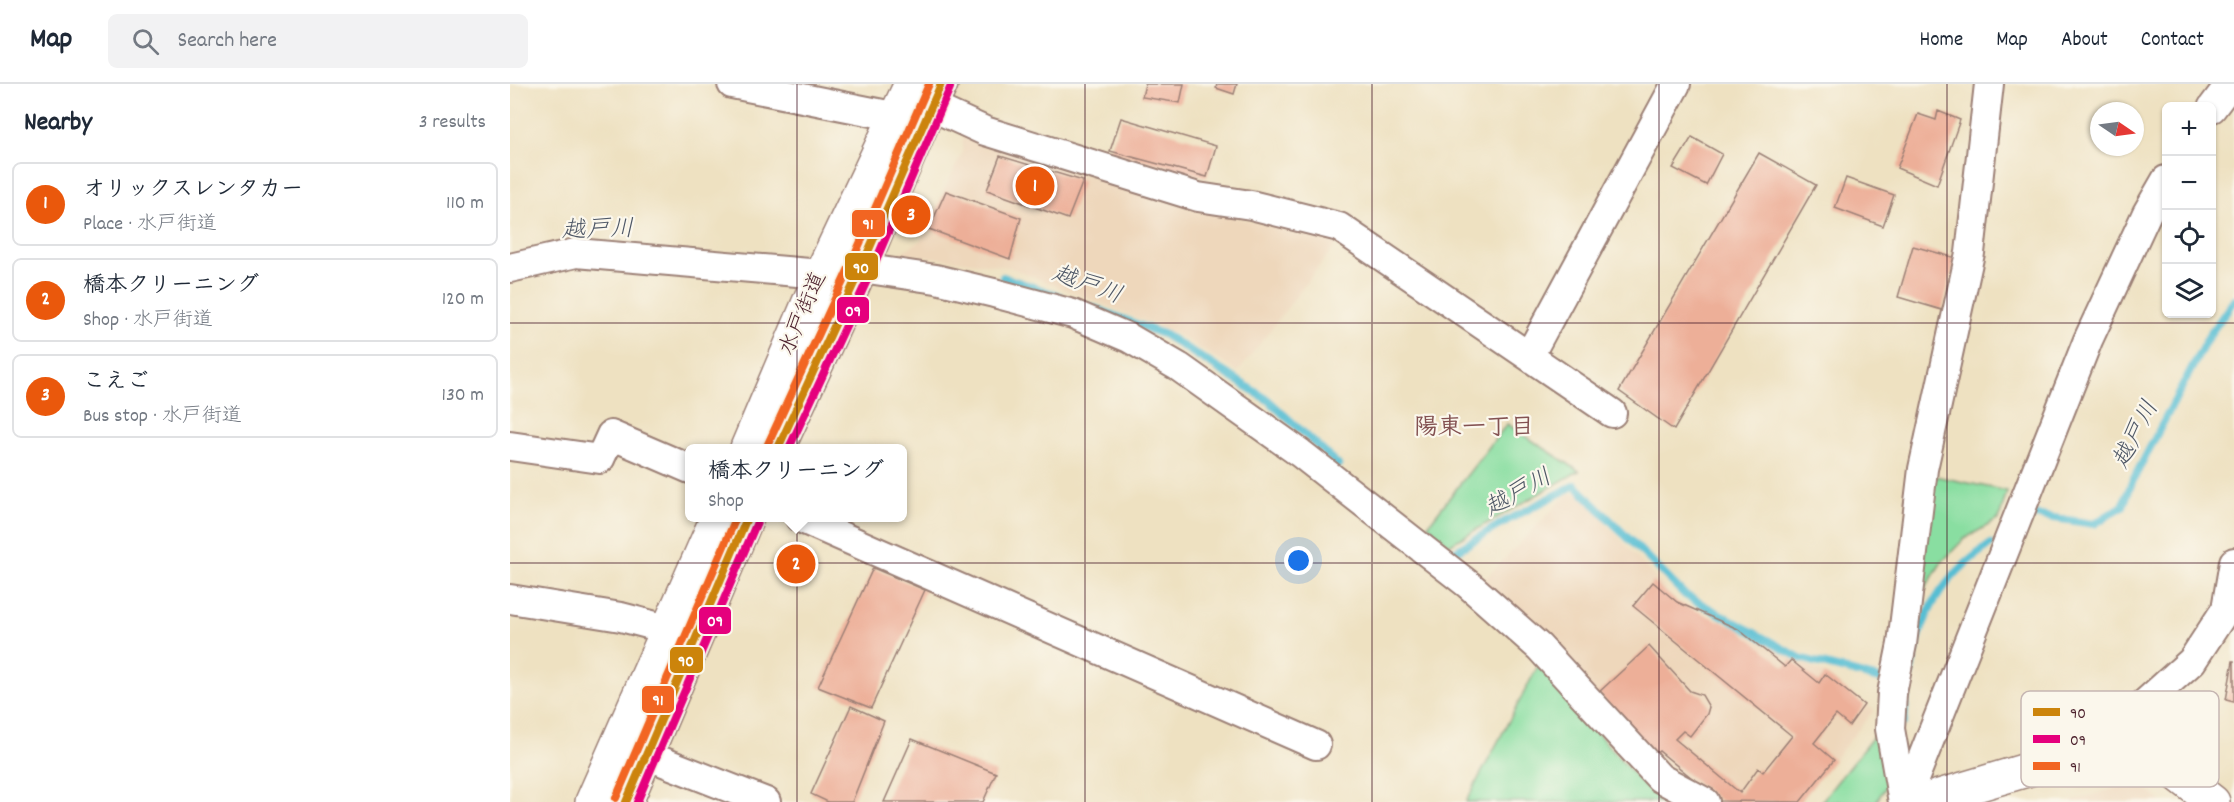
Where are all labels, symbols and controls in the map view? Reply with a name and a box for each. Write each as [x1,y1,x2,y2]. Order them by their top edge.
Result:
search box [108,14,528,68]
text: Map [30,21,72,61]
icon: search [129,25,162,58]
text: Search here [177,26,277,57]
text: Home [1919,26,1963,56]
text: Map [1996,26,2028,56]
text: About [2061,26,2108,56]
text: Contact [2141,26,2204,56]
north arrow [2090,102,2144,156]
map controls [2162,102,2216,318]
button: + [2162,102,2216,156]
text: Nearby [24,105,92,142]
text: 3 results [419,109,486,137]
button: − [2162,156,2216,210]
pin: 1 [1016,164,1054,208]
text: オリックスレンタカー [83,175,303,206]
text: 1 [43,190,48,218]
text: 110 m [446,190,484,218]
pin: 3 [892,192,930,238]
line badge: 91 [851,209,886,238]
button: locate [2162,210,2216,264]
text: Place · 水戸街道 [83,211,217,239]
water label: 越戸川 [561,213,634,249]
text: 91 [863,214,873,237]
line badge: 90 [844,252,879,281]
water label: 越戸川 [1046,257,1127,314]
text: 90 [853,258,869,281]
button: layers [2162,264,2216,318]
street label: 水戸街道 [773,267,835,361]
text: 橋本クリーニング [83,271,259,302]
text: 2 [41,286,50,314]
text: 120 m [442,286,484,314]
line badge: 09 [836,296,870,324]
text: 09 [845,301,861,324]
text: Shop · 水戸街道 [83,307,213,335]
text: こえご [83,367,149,398]
text: 3 [41,382,50,410]
text: 130 m [442,382,484,410]
water label: 越戸川 [2105,395,2168,476]
text: Bus stop · 水戸街道 [83,403,242,431]
district label: 陽東一丁目 [1414,412,1534,446]
popup [685,444,907,522]
text: 橋本クリーニング [708,457,884,488]
water label: 越戸川 [1478,462,1559,527]
text: Shop [708,488,744,516]
pin: 2 [776,542,816,586]
your location [1284,546,1313,575]
line badge: 09 [698,606,732,635]
text: 09 [707,611,723,634]
line badge: 90 [669,646,704,674]
text: 90 [678,651,694,674]
line badge: 91 [641,685,675,714]
text: 91 [653,690,663,713]
legend [2021,691,2219,787]
text: 90 [2070,703,2086,726]
text: 09 [2070,730,2086,753]
text: 91 [2070,757,2081,780]

